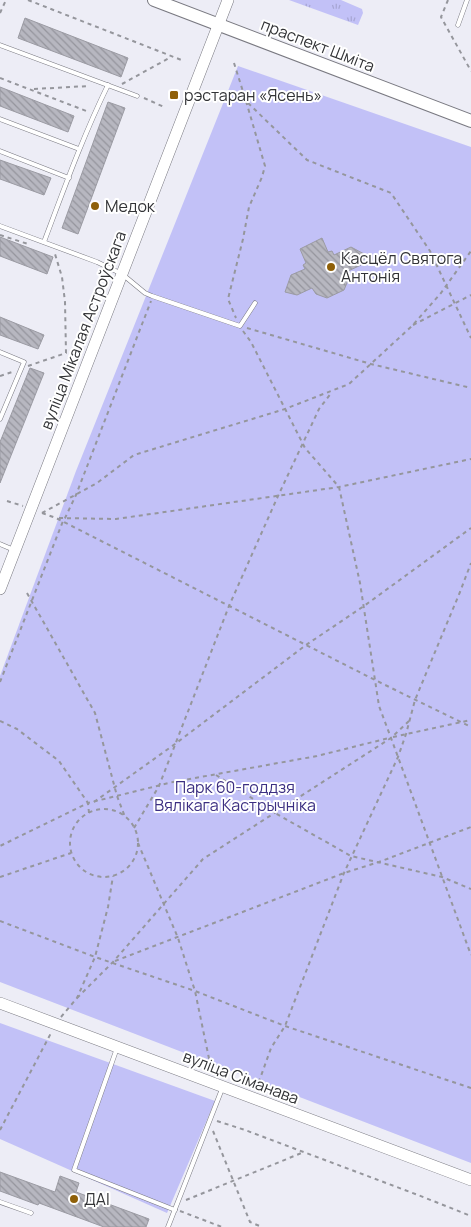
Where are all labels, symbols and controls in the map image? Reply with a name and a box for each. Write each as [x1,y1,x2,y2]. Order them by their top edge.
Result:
street label: праспект Шміта [258,13,378,77]
place label: рэстаран «Ясень» [184,84,322,106]
marker: рэстаран «Ясень» [168,89,180,101]
place label: Медок [105,195,156,217]
marker: Медок [89,200,101,212]
street label: вуліца Мікалая Астроўскага [35,228,131,432]
place label: Касцёл Святога Антонія [341,247,462,287]
marker: Касцёл Святога Антонія [325,261,337,273]
park label: Парк 60-годдзя Вялікага Кастрычніка [154,776,316,816]
street label: вуліца Сіманава [180,1045,302,1109]
place label: ДАІ [84,1188,110,1210]
marker: ДАІ [68,1193,80,1205]

